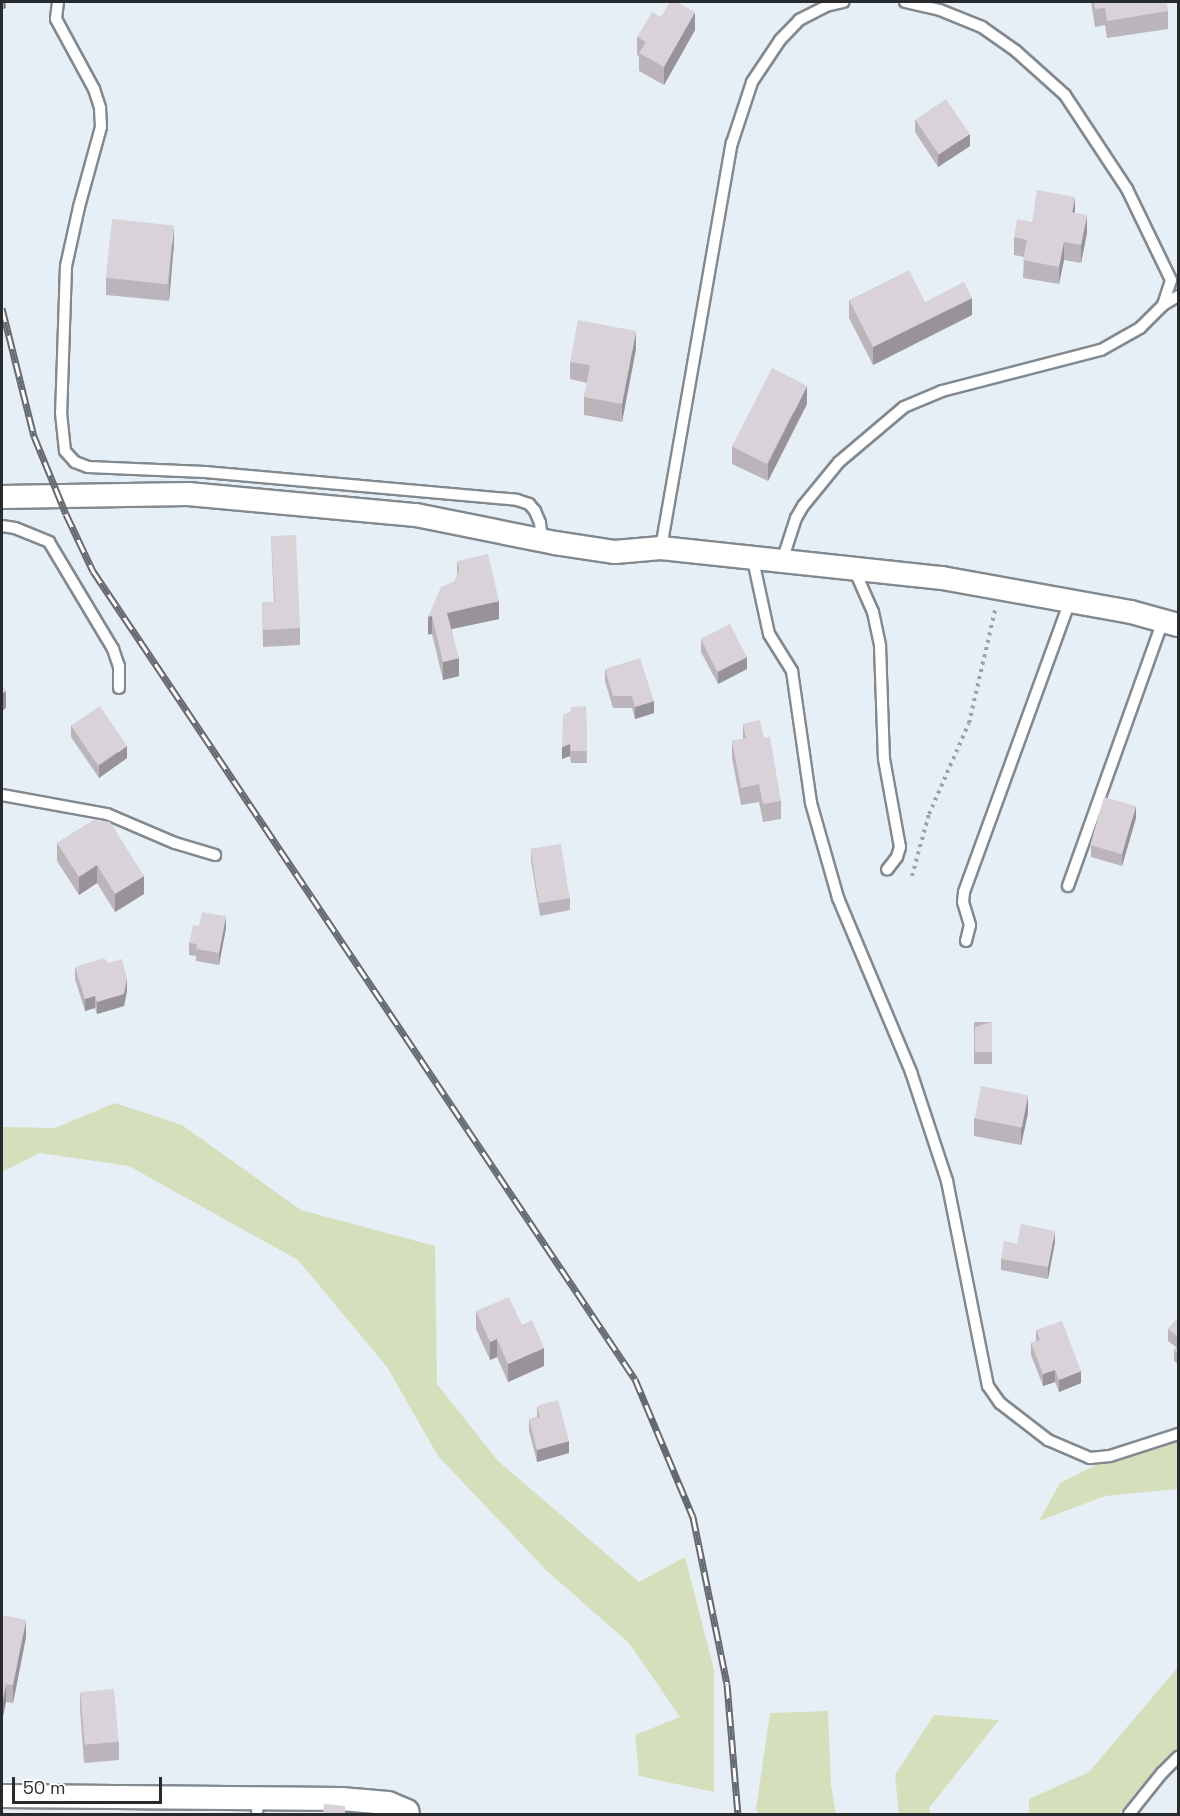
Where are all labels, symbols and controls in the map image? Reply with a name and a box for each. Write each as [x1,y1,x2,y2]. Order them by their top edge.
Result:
scale bar [15,1765,165,1803]
text: 50 m [23,1776,65,1799]

